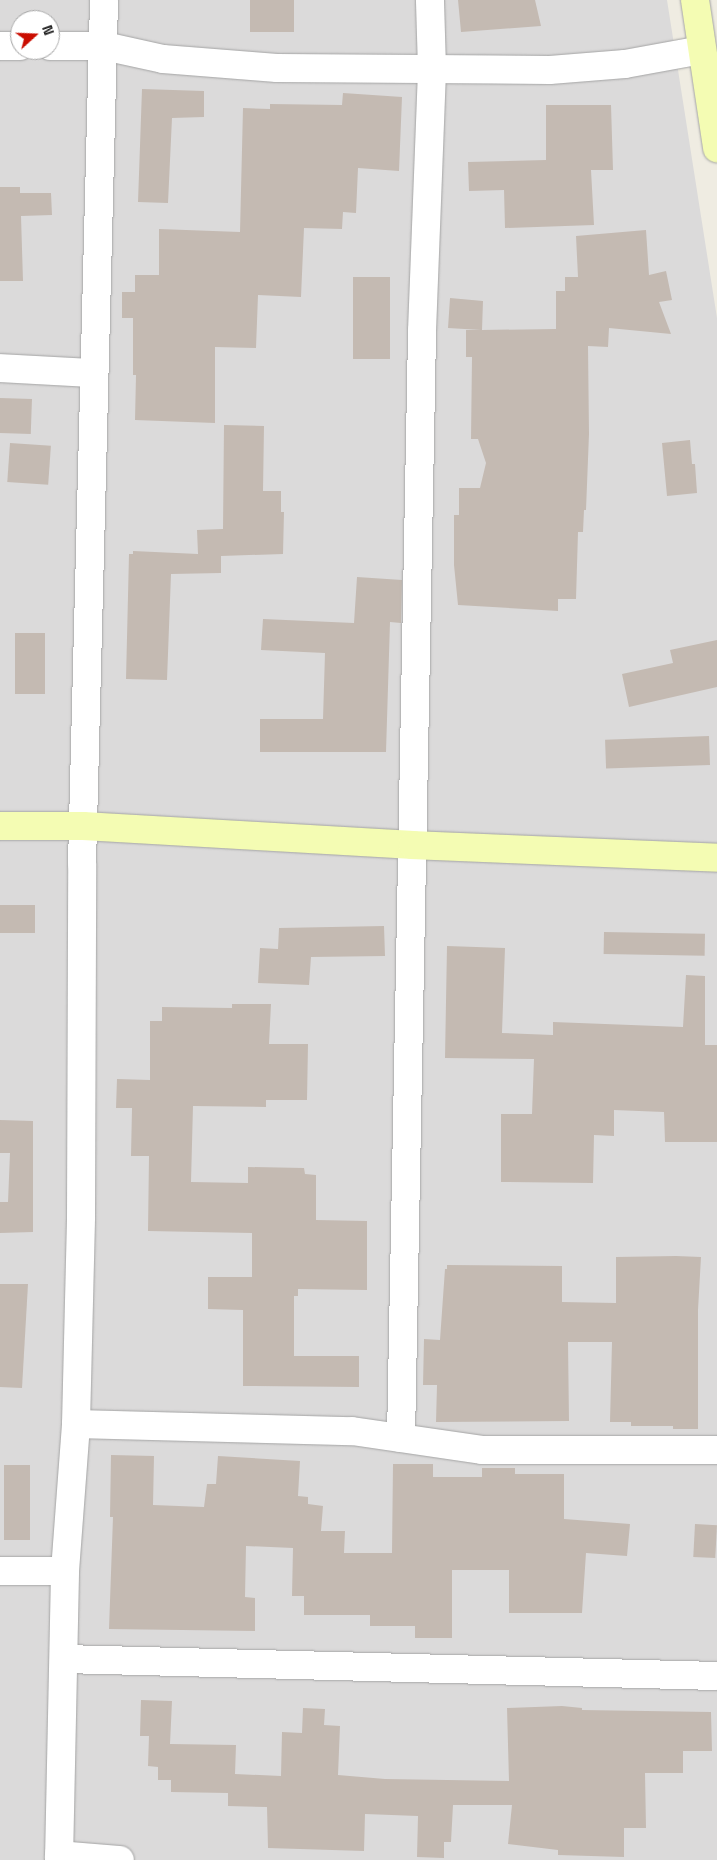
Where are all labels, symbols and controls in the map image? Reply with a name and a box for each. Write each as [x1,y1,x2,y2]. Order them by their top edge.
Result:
north arrow [10,10,60,60]
text: N [38,23,58,38]

